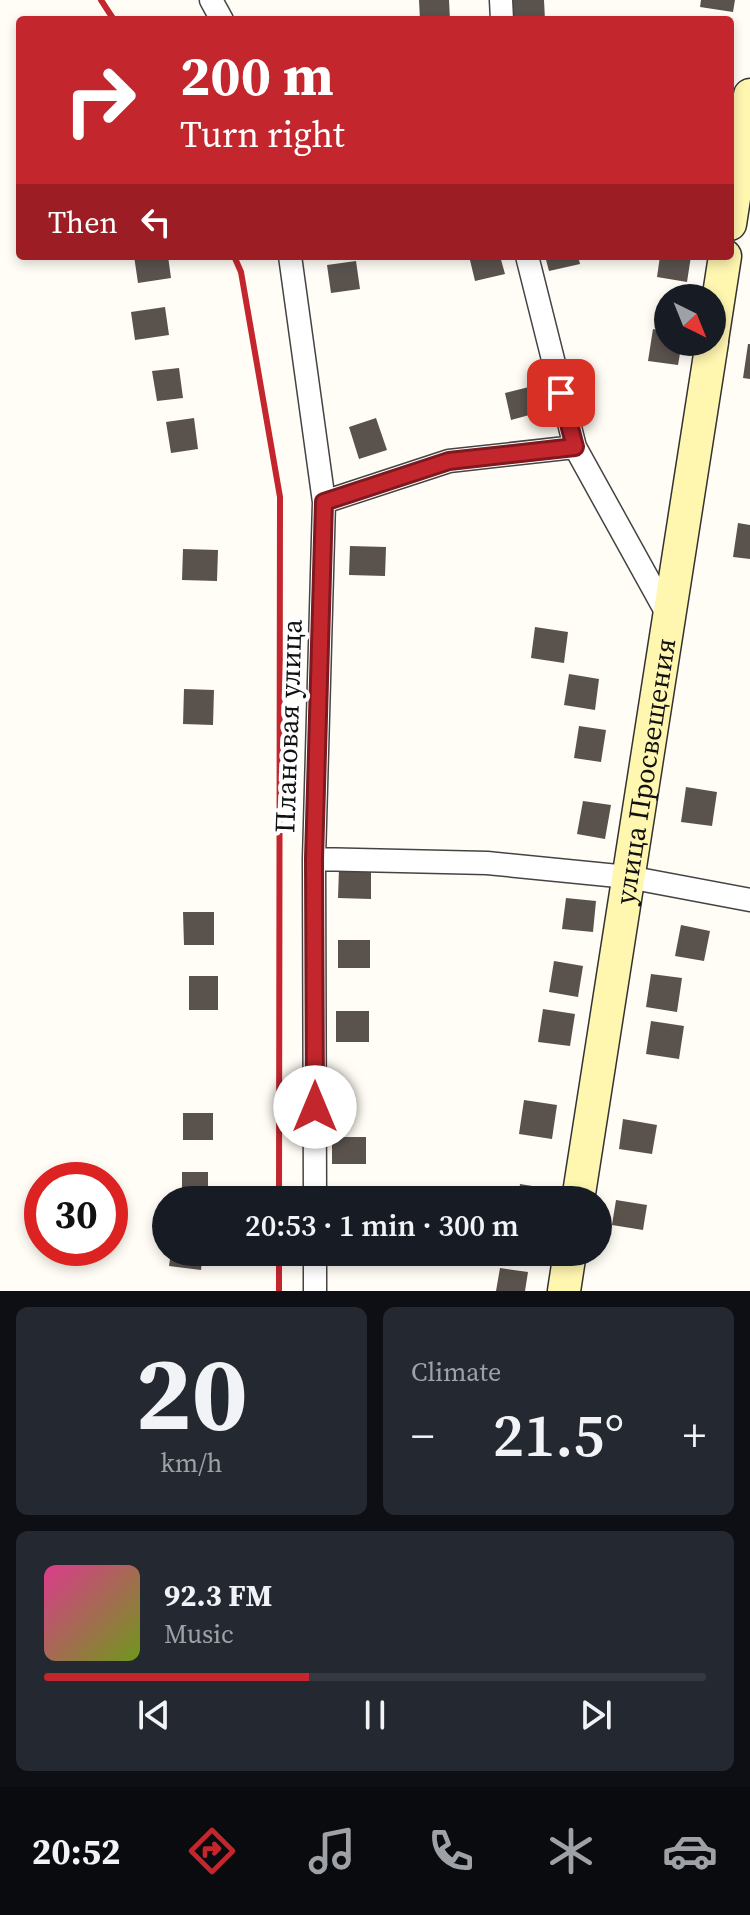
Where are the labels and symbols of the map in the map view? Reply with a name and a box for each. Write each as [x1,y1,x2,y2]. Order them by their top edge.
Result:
north arrow [654,284,726,356]
pin [527,359,595,427]
street label: Плановая улица [265,618,311,833]
street label: улица Просвещения [605,635,685,907]
position arrow [273,1065,357,1149]
speed limit sign: 30 [24,1162,128,1266]

